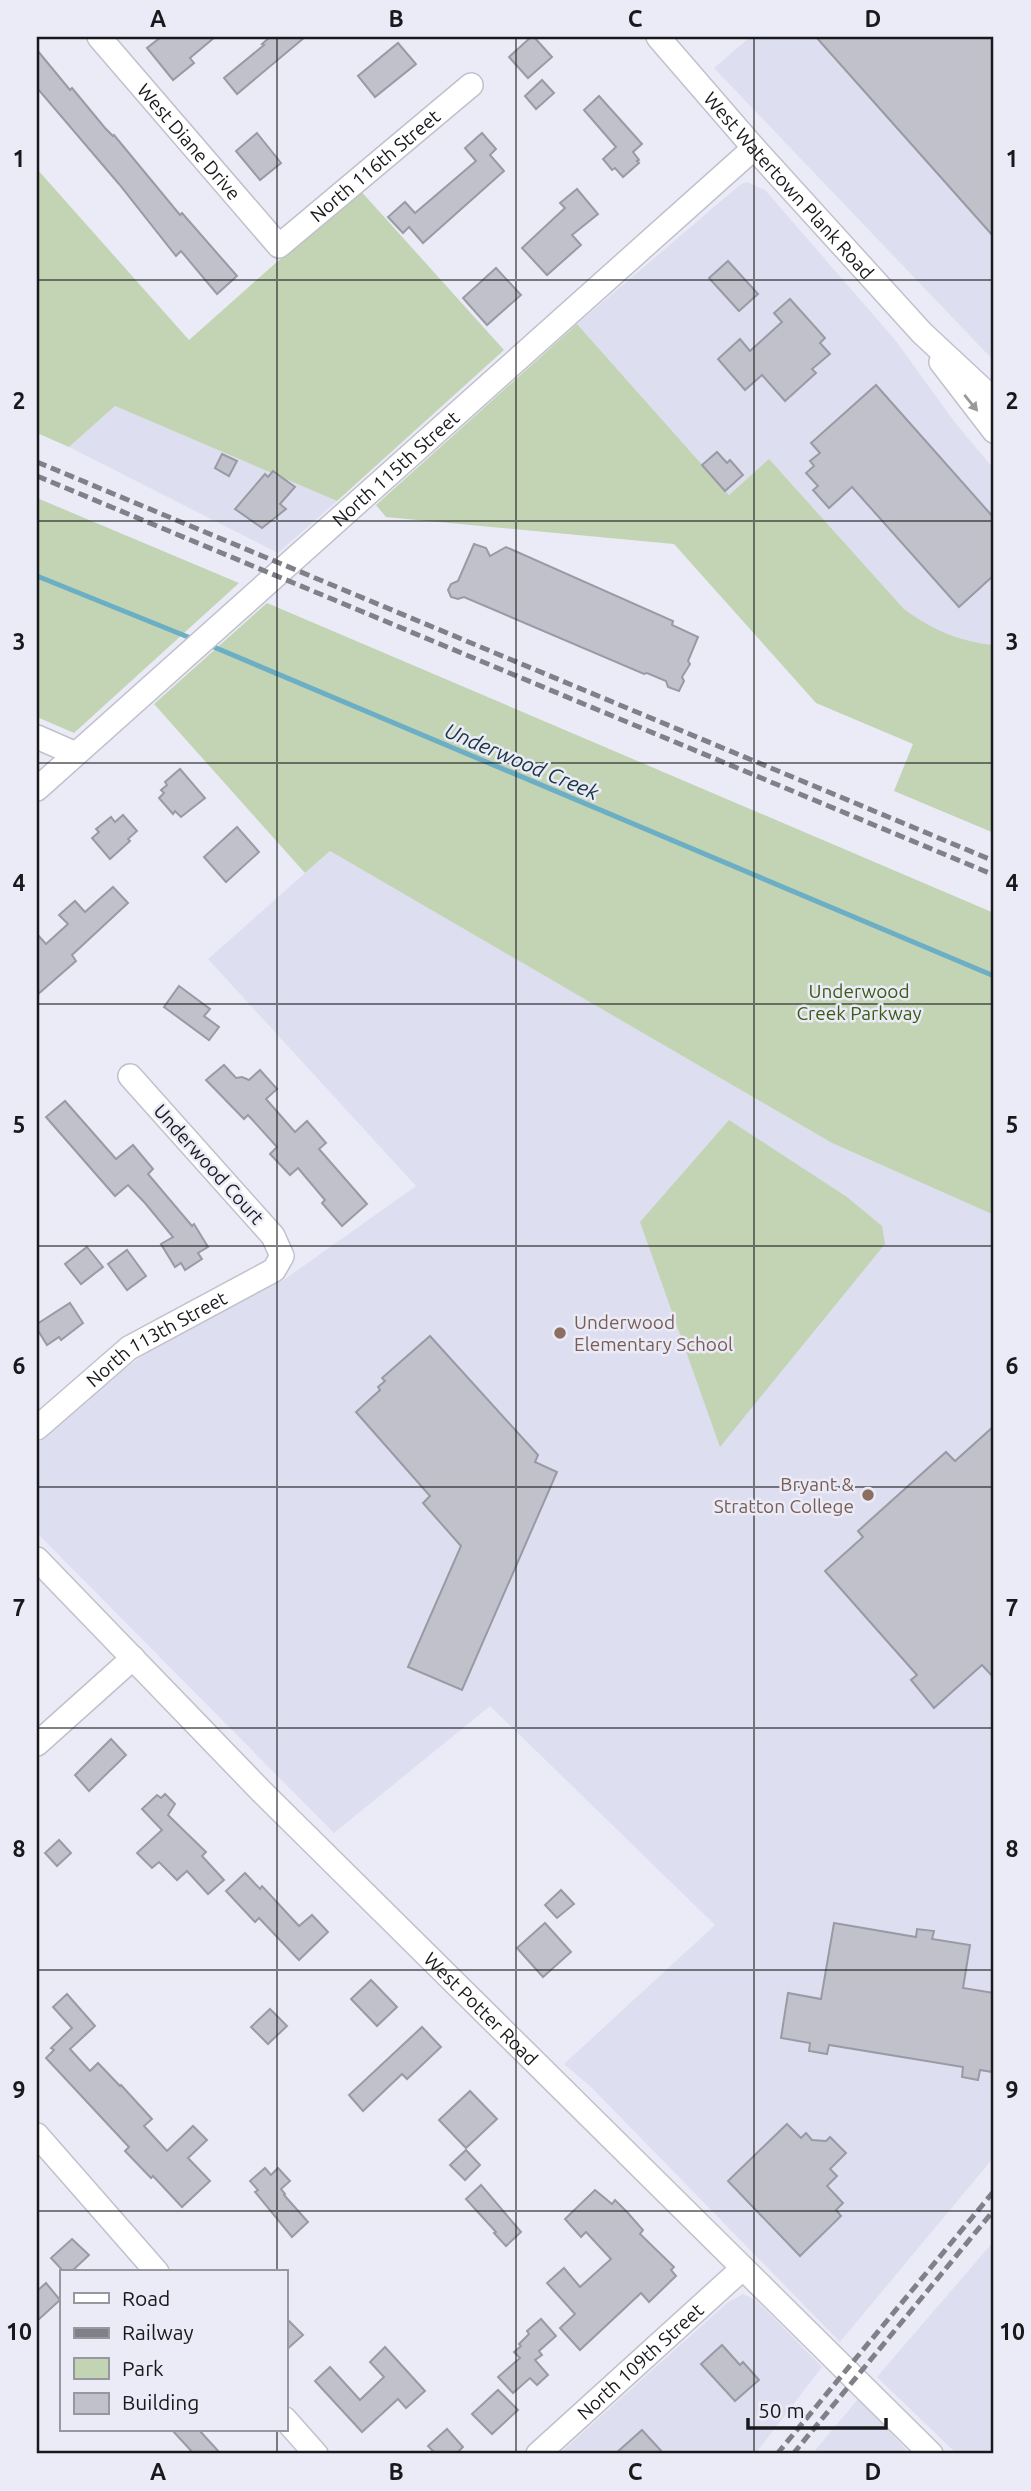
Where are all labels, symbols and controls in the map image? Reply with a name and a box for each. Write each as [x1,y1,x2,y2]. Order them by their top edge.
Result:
text: A [150,6,166,31]
text: B [388,6,404,31]
text: C [628,6,643,31]
text: D [865,6,881,31]
street label: West Diane Drive [133,79,245,204]
street label: West Watertown Plank Road [700,88,878,283]
street label: North 116th Street [306,105,445,226]
text: 1 [13,146,25,171]
text: 1 [1006,146,1018,171]
text: 2 [13,388,25,413]
text: 2 [1006,388,1018,413]
one-way arrow [964,394,978,412]
street label: North 115th Street [328,406,464,531]
text: 3 [13,629,25,654]
text: 3 [1006,629,1018,654]
water label: Underwood Creek [441,718,603,804]
text: 4 [13,870,26,895]
text: 4 [1006,870,1019,895]
park label: Underwood Creek Parkway [796,980,922,1024]
street label: Underwood Court [149,1100,269,1229]
text: 5 [13,1112,25,1137]
text: 5 [1006,1112,1018,1137]
street label: North 113th Street [82,1286,231,1391]
place label: Underwood Elementary School [574,1311,733,1355]
marker: Underwood Elementary School [552,1325,568,1341]
text: 6 [13,1353,26,1378]
text: 6 [1006,1353,1019,1378]
place label: Bryant & Stratton College [714,1473,855,1517]
marker: Bryant & Stratton College [860,1487,876,1503]
text: 7 [13,1595,25,1620]
text: 7 [1006,1595,1018,1620]
text: 8 [13,1836,25,1861]
text: 8 [1006,1836,1018,1861]
street label: West Potter Road [420,1948,542,2070]
text: 9 [13,2077,25,2102]
text: 9 [1006,2077,1018,2102]
legend [60,2270,287,2432]
text: Road [122,2286,170,2310]
street label: North 109th Street [573,2298,708,2424]
text: 10 [6,2319,32,2344]
text: 10 [999,2319,1025,2344]
text: Railway [122,2320,194,2344]
text: Park [122,2356,164,2380]
scale bar [748,2386,886,2430]
text: Building [122,2390,199,2414]
text: 50 m [758,2398,805,2422]
text: A [150,2459,166,2484]
text: B [388,2459,404,2484]
text: C [628,2459,643,2484]
text: D [865,2459,881,2484]

